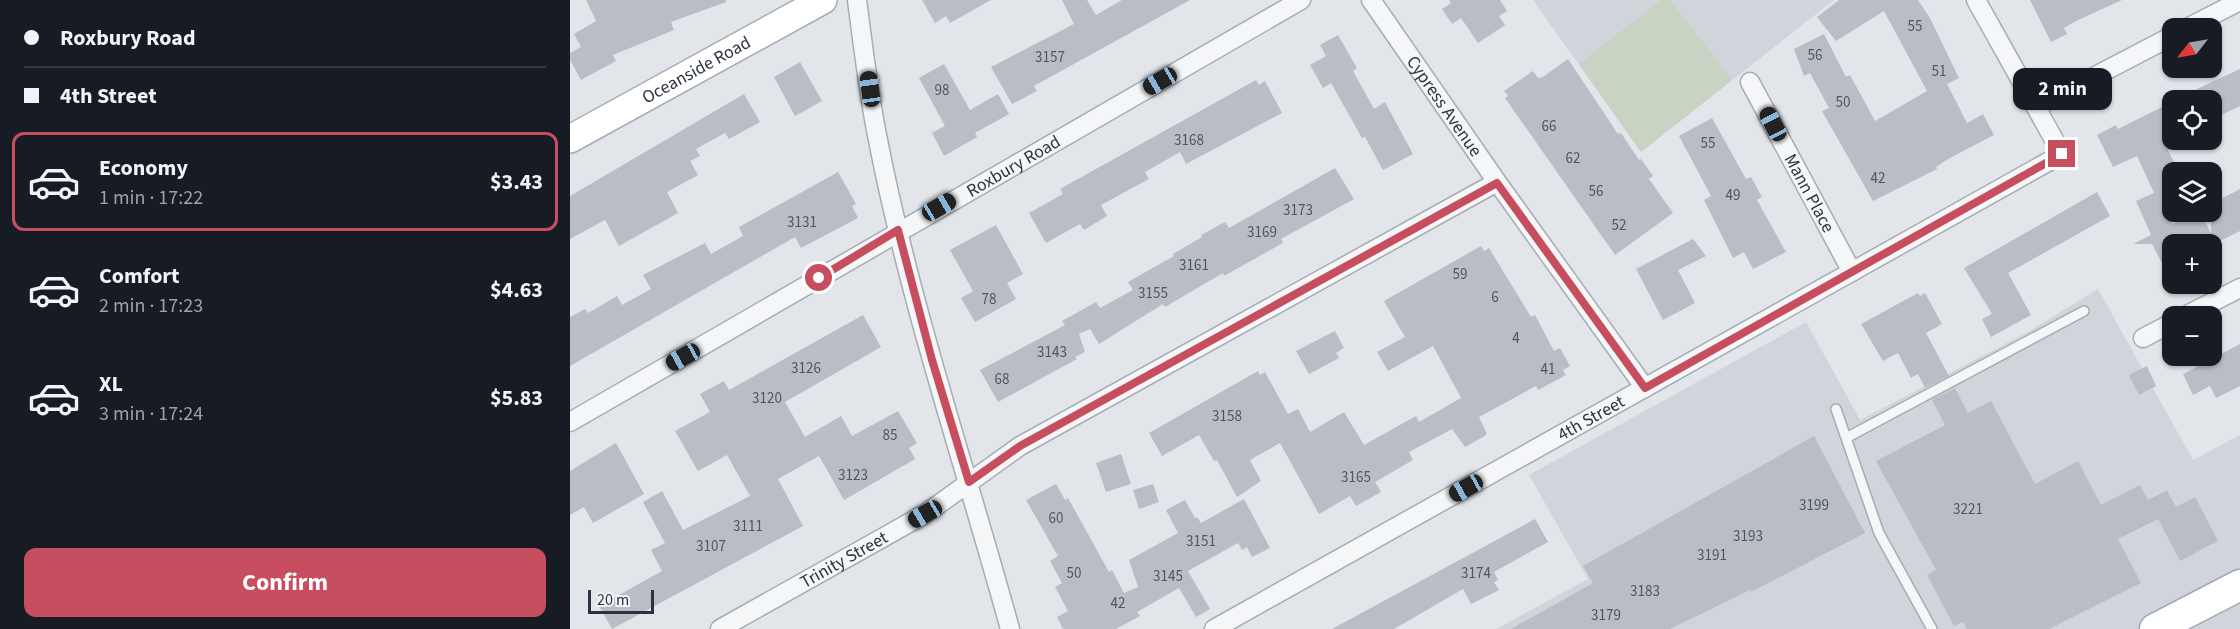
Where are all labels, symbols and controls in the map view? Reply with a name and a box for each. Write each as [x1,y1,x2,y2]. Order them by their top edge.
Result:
house number: 55 [1908,16,1922,37]
north arrow [2162,18,2222,78]
map controls [2162,18,2222,366]
text: Roxbury Road [60,22,196,54]
street label: Oceanside Road [637,30,755,110]
house number: 56 [1808,45,1822,66]
house number: 3157 [1035,47,1065,68]
street label: Cypress Avenue [1401,51,1488,162]
house number: 51 [1932,61,1946,82]
car [1140,64,1180,98]
callout: 2 min [2012,67,2111,109]
car [859,70,881,108]
text: 2 min [2038,75,2087,103]
text: 4th Street [60,80,157,112]
house number: 98 [935,80,949,101]
button: locate [2162,90,2222,150]
house number: 50 [1836,92,1850,113]
car [1757,104,1789,144]
house number: 66 [1542,116,1556,137]
street label: Roxbury Road [962,129,1065,203]
house number: 3168 [1174,130,1204,151]
house number: 55 [1701,133,1715,154]
route end [2048,140,2075,167]
house number: 62 [1566,148,1580,169]
street label: Mann Place [1778,149,1841,237]
text: Economy [99,152,188,184]
icon: car [27,155,81,209]
button: layers [2162,162,2222,222]
text: $3.43 [490,166,543,198]
house number: 42 [1871,168,1885,189]
house number: 56 [1589,181,1603,202]
text: 1 min · 17:22 [99,184,203,212]
house number: 49 [1726,185,1740,206]
car [919,190,959,224]
house number: 3173 [1283,200,1313,221]
house number: 3131 [787,212,817,233]
house number: 52 [1612,215,1626,236]
house number: 3169 [1247,222,1277,243]
button: + [2162,234,2222,294]
house number: 3161 [1179,255,1209,276]
text: Comfort [99,260,180,292]
icon: car [27,263,81,317]
route start [805,264,832,291]
house number: 59 [1453,264,1467,285]
text: $4.63 [490,274,543,306]
house number: 3155 [1138,283,1168,304]
house number: 6 [1491,287,1499,308]
house number: 78 [982,289,996,310]
text: 2 min · 17:23 [99,292,203,320]
button: − [2162,306,2222,366]
house number: 4 [1512,328,1520,349]
car [663,340,703,374]
house number: 3143 [1037,342,1067,363]
house number: 3126 [791,358,821,379]
house number: 41 [1541,359,1555,380]
text: XL [99,368,123,400]
house number: 68 [995,369,1009,390]
icon: car [27,371,81,425]
text: $5.83 [490,382,543,414]
house number: 3120 [752,388,782,409]
street label: 4th Street [1553,389,1629,447]
text: 3 min · 17:24 [99,400,203,428]
house number: 3158 [1212,406,1242,427]
house number: 85 [883,425,897,446]
house number: 3123 [838,465,868,486]
house number: 3165 [1341,467,1371,488]
car [1446,471,1486,505]
house number: 3199 [1799,495,1829,516]
car [905,497,945,531]
house number: 3221 [1953,499,1983,520]
house number: 60 [1049,508,1063,529]
house number: 3111 [733,516,763,537]
street label: Trinity Street [795,525,892,594]
house number: 3193 [1733,526,1763,547]
house number: 3151 [1186,531,1216,552]
house number: 3107 [696,536,726,557]
house number: 3191 [1697,545,1727,566]
button: Confirm [24,548,546,617]
house number: 50 [1067,563,1081,584]
house number: 3174 [1461,563,1491,584]
house number: 3145 [1153,566,1183,587]
house number: 3183 [1630,581,1660,602]
scale bar [588,587,654,614]
text: 20 m [597,589,629,611]
house number: 42 [1111,593,1125,614]
house number: 3179 [1591,605,1621,626]

